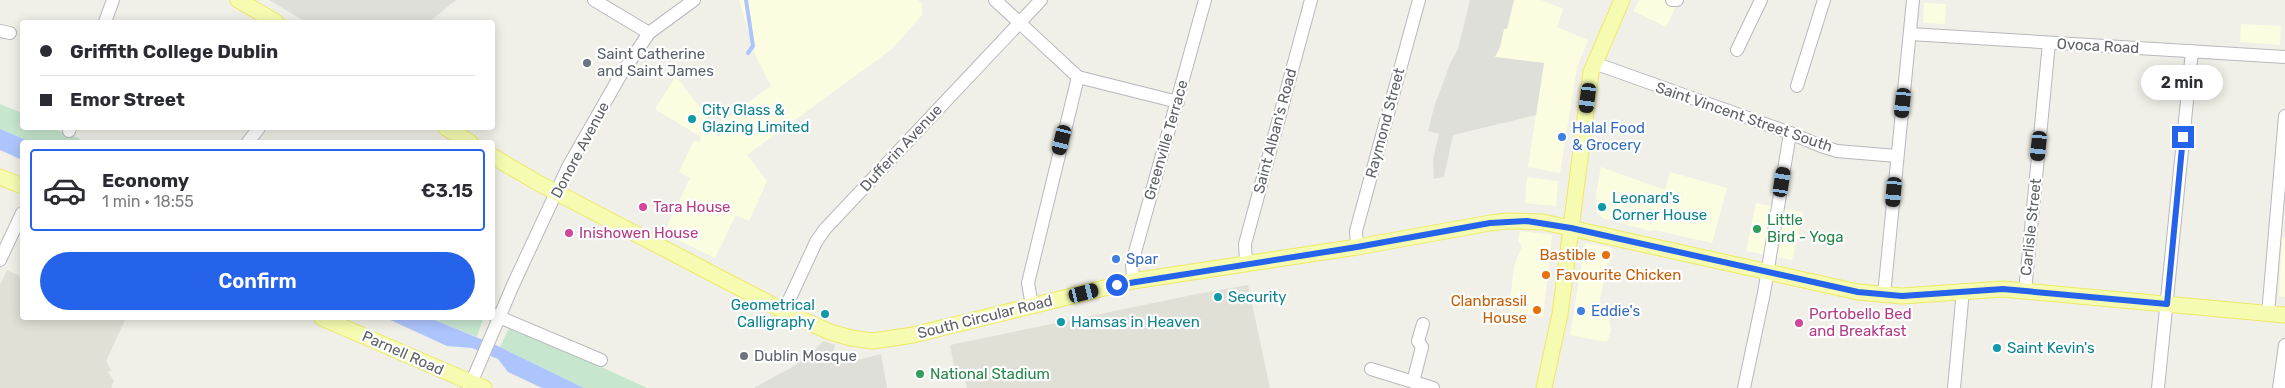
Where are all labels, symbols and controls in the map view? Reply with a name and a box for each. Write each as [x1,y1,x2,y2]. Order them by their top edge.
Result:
street label: Ovoca Road [2056,35,2140,57]
text: Griffith College Dublin [70,40,278,63]
place label: Saint Catherine and Saint James [597,45,714,80]
marker: Saint Catherine and Saint James [581,57,593,69]
callout: 2 min [2142,64,2224,100]
street label: Saint Alban's Road [1250,66,1300,196]
street label: Raymond Street [1362,66,1408,180]
text: 2 min [2161,73,2203,92]
street label: Greenville Terrace [1140,78,1192,202]
street label: Saint Vincent Street South [1653,78,1835,156]
car [1578,82,1597,114]
car [1893,87,1912,119]
text: Emor Street [70,88,185,111]
street label: Donore Avenue [547,99,613,201]
place label: City Glass & Glazing Limited [702,101,809,136]
street label: Dufferin Avenue [856,101,946,195]
marker: City Glass & Glazing Limited [686,113,698,125]
place label: Halal Food & Grocery [1572,119,1645,154]
car [1051,124,1072,156]
route end [2172,126,2194,148]
car [2029,130,2048,162]
marker: Halal Food & Grocery [1556,131,1568,143]
car [1772,166,1791,198]
icon: car [42,168,87,213]
text: Economy [102,169,189,192]
car [1885,176,1902,208]
street label: Carlisle Street [2017,177,2045,277]
text: €3.15 [421,179,473,202]
place label: Leonard's Corner House [1612,189,1707,224]
text: 1 min · 18:55 [102,192,194,211]
place label: Tara House [653,198,731,216]
marker: Tara House [637,201,649,213]
marker: Leonard's Corner House [1596,201,1608,213]
place label: Little Bird - Yoga [1767,211,1844,246]
marker: Little Bird - Yoga [1751,223,1763,235]
place label: Inishowen House [579,224,698,242]
marker: Inishowen House [563,227,575,239]
place label: Bastible [1540,246,1596,264]
marker: Bastible [1600,249,1612,261]
place label: Spar [1126,250,1159,268]
button: Confirm [40,252,475,310]
marker: Spar [1110,253,1122,265]
place label: Favourite Chicken [1556,266,1681,284]
marker: Favourite Chicken [1540,269,1552,281]
route start [1106,274,1128,296]
car [1067,282,1100,304]
place label: Security [1228,288,1287,306]
street label: South Circular Road [916,291,1054,343]
marker: Security [1212,291,1224,303]
place label: Clanbrassil House [1451,292,1527,327]
place label: Geometrical Calligraphy [731,296,815,331]
place label: Eddie's [1591,302,1640,320]
marker: Clanbrassil House [1531,304,1543,316]
marker: Eddie's [1575,305,1587,317]
place label: Portobello Bed and Breakfast [1809,305,1912,340]
marker: Geometrical Calligraphy [819,308,831,320]
place label: Hamsas in Heaven [1071,313,1200,331]
marker: Hamsas in Heaven [1055,316,1067,328]
marker: Portobello Bed and Breakfast [1793,317,1805,329]
street label: Parnell Road [359,327,447,379]
place label: Saint Kevin's [2007,339,2095,357]
marker: Saint Kevin's [1991,342,2003,354]
place label: Dublin Mosque [754,347,857,365]
marker: Dublin Mosque [738,350,750,362]
place label: National Stadium [930,365,1050,383]
marker: National Stadium [914,368,926,380]

